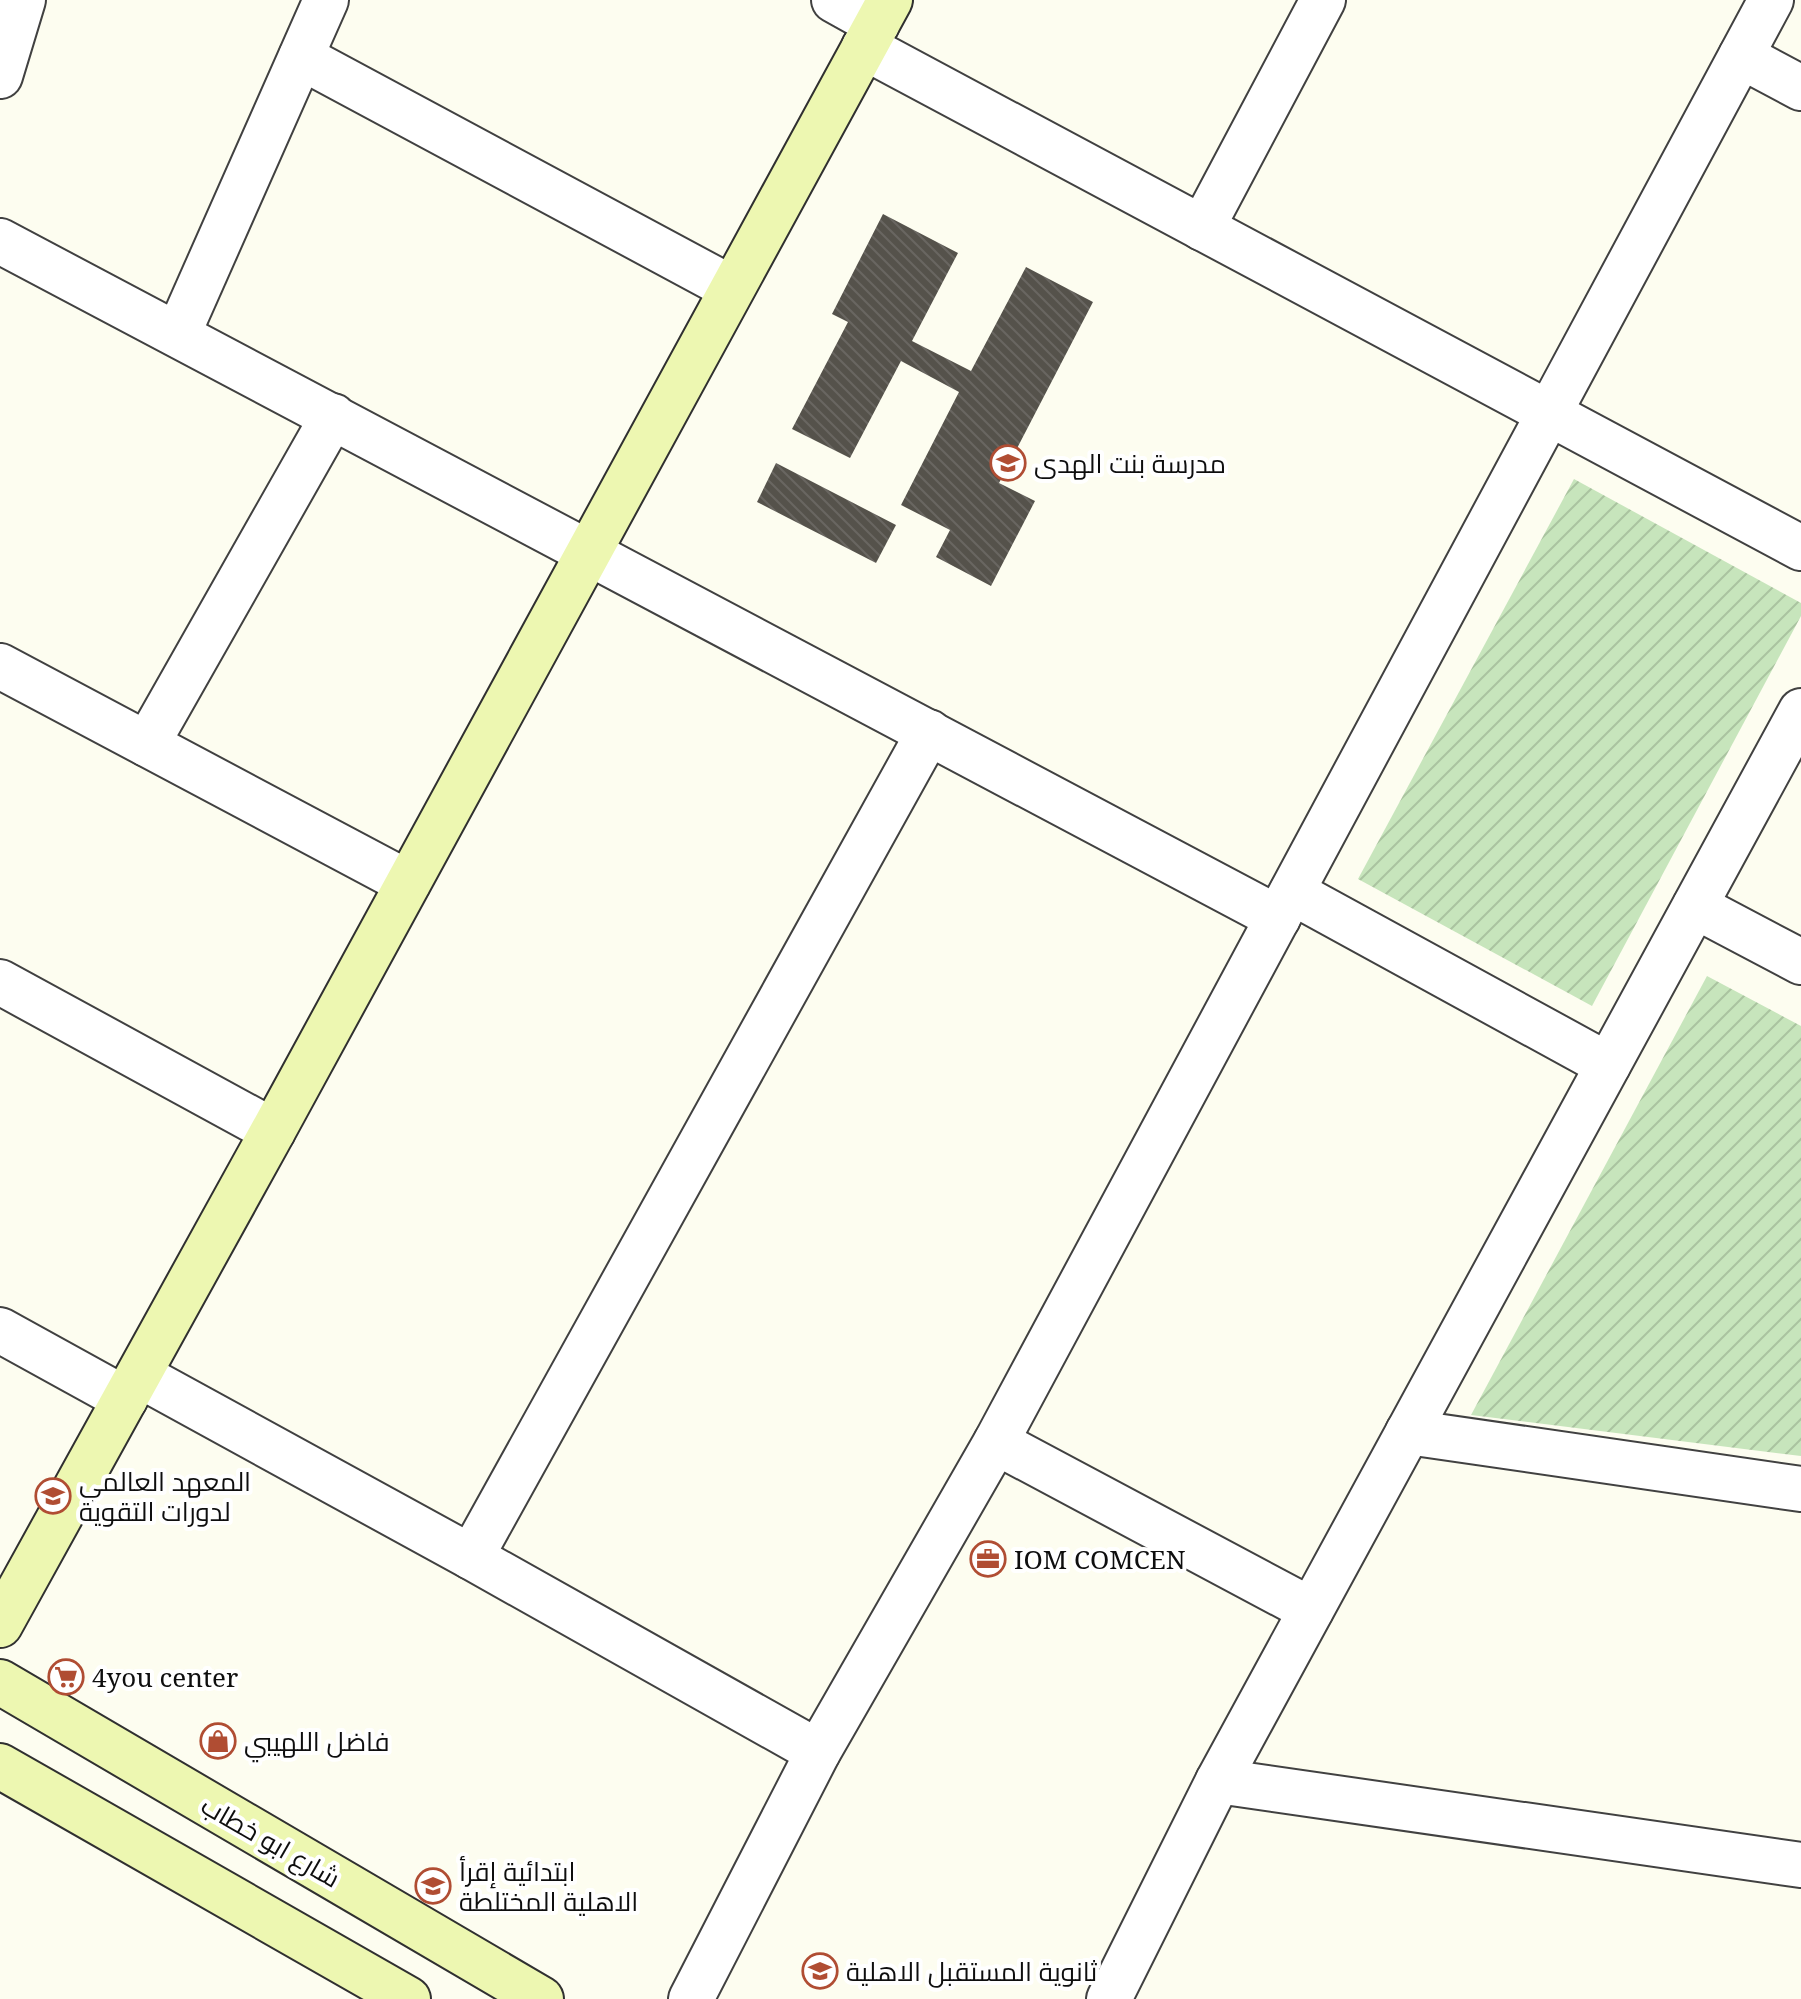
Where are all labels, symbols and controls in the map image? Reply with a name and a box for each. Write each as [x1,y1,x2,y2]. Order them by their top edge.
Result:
school or university icon: مدرسة بنت الهدی [989,444,1027,482]
place label: مدرسة بنت الهدی [1034,445,1226,481]
place label: المعهد العالمي لدورات التقوية [79,1463,251,1529]
school or university icon: المعهد العالمي لدورات التقوية [34,1477,72,1515]
office icon: IOM COMCEN [969,1540,1007,1578]
place label: IOM COMCEN [1014,1541,1186,1577]
supermarket icon: 4you center [47,1658,85,1696]
place label: 4you center [92,1659,238,1695]
shop icon: فاضل اللهيبي [199,1722,237,1760]
place label: فاضل اللهيبي [244,1723,390,1763]
street label: شارع ابو خطاب [195,1787,347,1895]
place label: ابتدائية إقرأ الاهلية المختلطة [459,1853,638,1919]
school or university icon: ابتدائية إقرأ الاهلية المختلطة [414,1867,452,1905]
school or university icon: ثانوية المستقبل الاهلية [801,1952,839,1990]
place label: ثانوية المستقبل الاهلية [846,1953,1097,1989]

